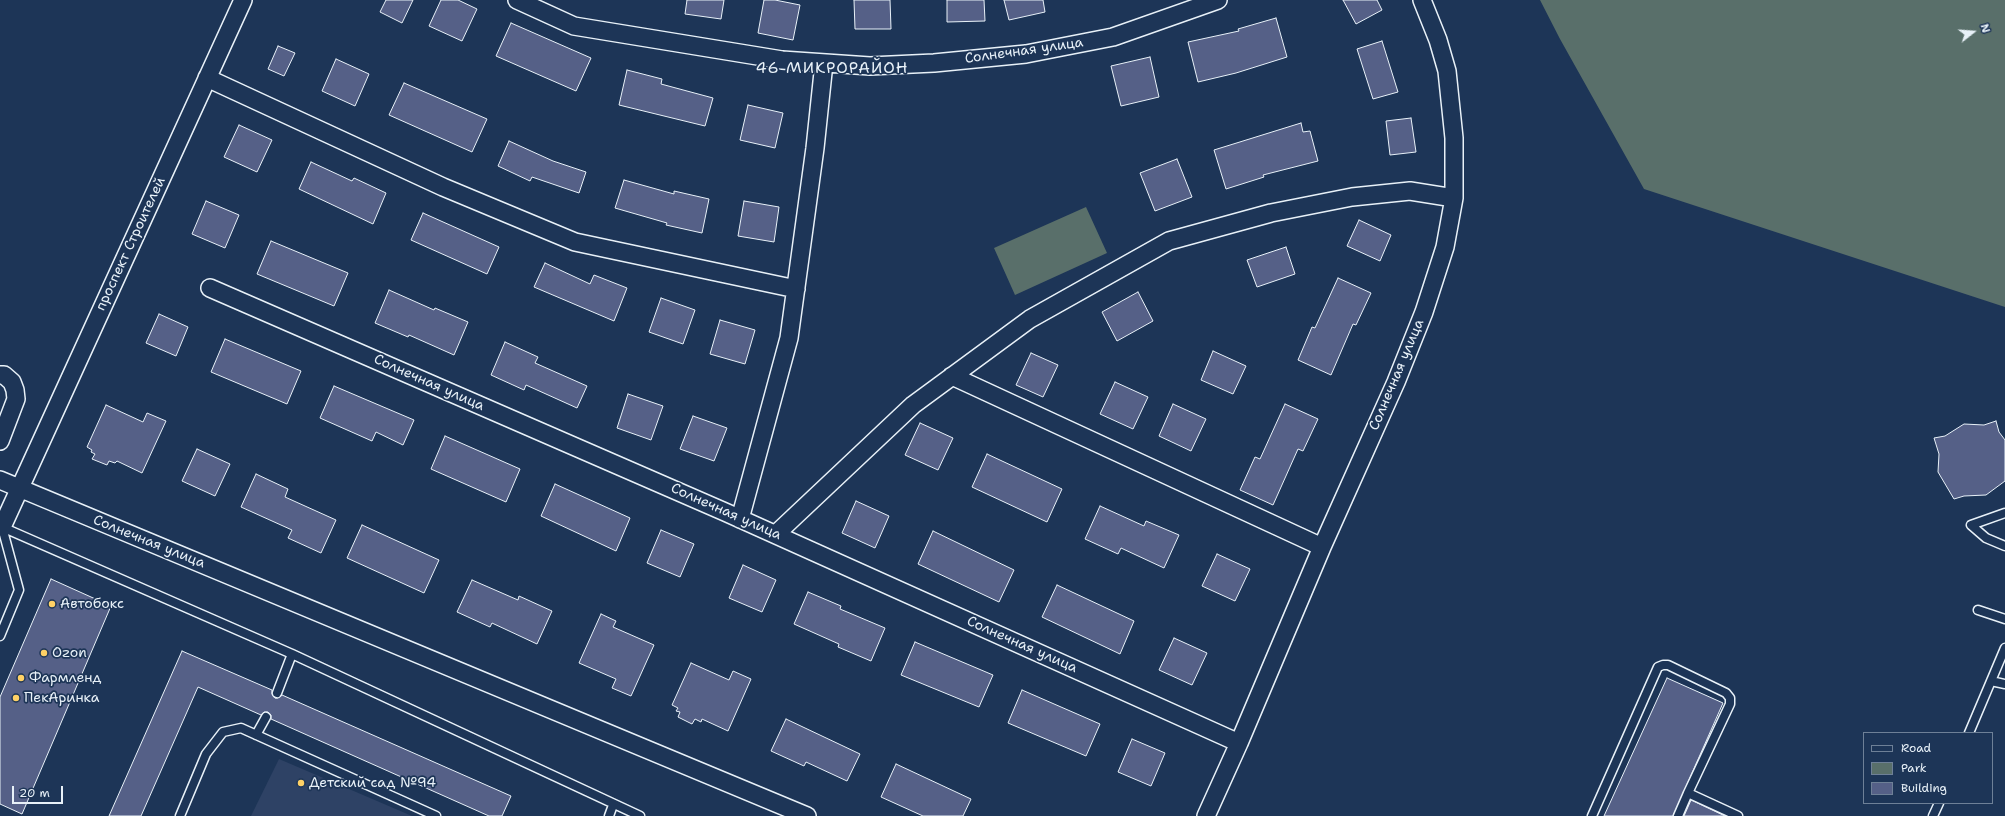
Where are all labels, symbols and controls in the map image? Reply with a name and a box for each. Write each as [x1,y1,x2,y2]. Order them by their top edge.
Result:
north arrow [1953,12,1993,52]
text: N [1977,22,1993,35]
street label: Солнечная улица [964,34,1084,68]
district label: 46 МИКРОРАЙОН [755,59,909,79]
street label: проспект Строителей [93,175,169,313]
street label: Солнечная улица [1366,317,1428,433]
street label: Солнечная улица [371,351,487,415]
street label: Солнечная улица [668,480,784,544]
street label: Солнечная улица [91,512,207,572]
place label: Автобокс [60,596,124,612]
marker: Автобокс [47,599,57,609]
street label: Солнечная улица [964,613,1080,677]
place label: Ozon [52,645,87,661]
marker: Ozon [39,648,49,658]
place label: Фармленд [29,670,101,686]
marker: Фармленд [16,673,26,683]
place label: ПекАринка [24,690,100,706]
marker: ПекАринка [11,693,21,703]
legend [1863,732,1993,804]
text: Road [1901,740,1931,756]
text: Park [1901,760,1927,776]
place label: Детский сад №94 [309,775,436,791]
scale bar [14,778,65,804]
marker: Детский сад №94 [296,778,306,788]
text: Building [1901,780,1947,796]
text: 20 m [19,785,50,801]

